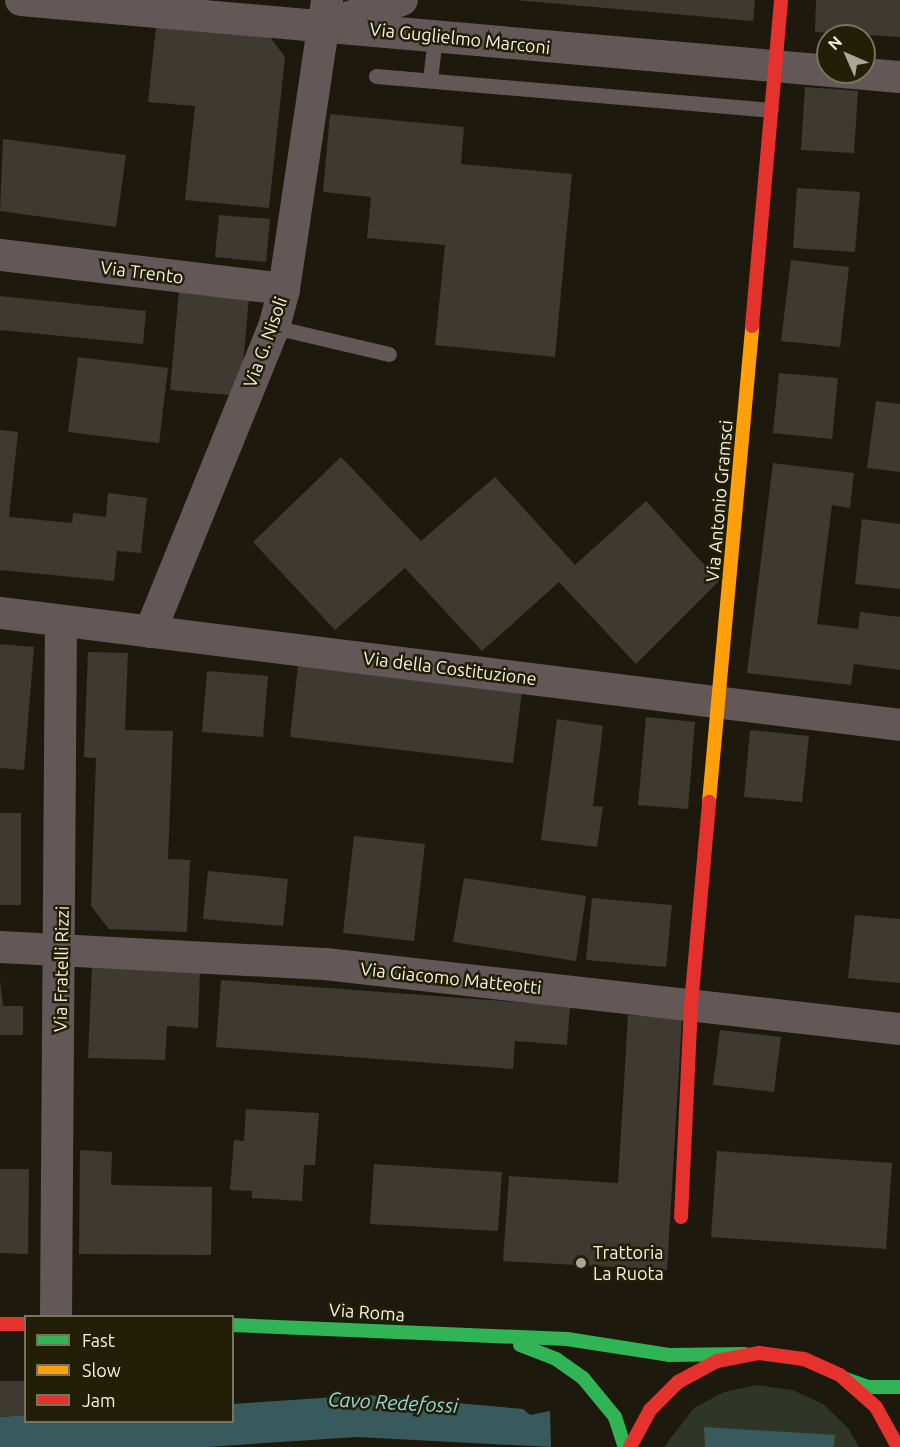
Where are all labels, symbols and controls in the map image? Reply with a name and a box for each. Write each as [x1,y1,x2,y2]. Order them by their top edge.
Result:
street label: Via Guglielmo Marconi [369,18,551,58]
north arrow [816,24,876,84]
text: N [824,32,845,53]
street label: Via Trento [99,256,185,288]
street label: Via G. Nisoli [239,294,291,390]
street label: Via Antonio Gramsci [701,419,737,583]
street label: Via della Costituzione [362,647,538,689]
street label: Via Fratelli Rizzi [49,906,73,1032]
street label: Via Giacomo Matteotti [359,958,543,998]
place label: Trattoria La Ruota [593,1242,664,1284]
marker: Trattoria La Ruota [574,1256,588,1270]
street label: Via Roma [328,1299,406,1325]
legend [24,1315,234,1423]
text: Fast [82,1330,115,1350]
text: Slow [82,1360,121,1380]
water label: Cavo Redefossi [327,1387,459,1417]
text: Jam [82,1390,116,1410]

